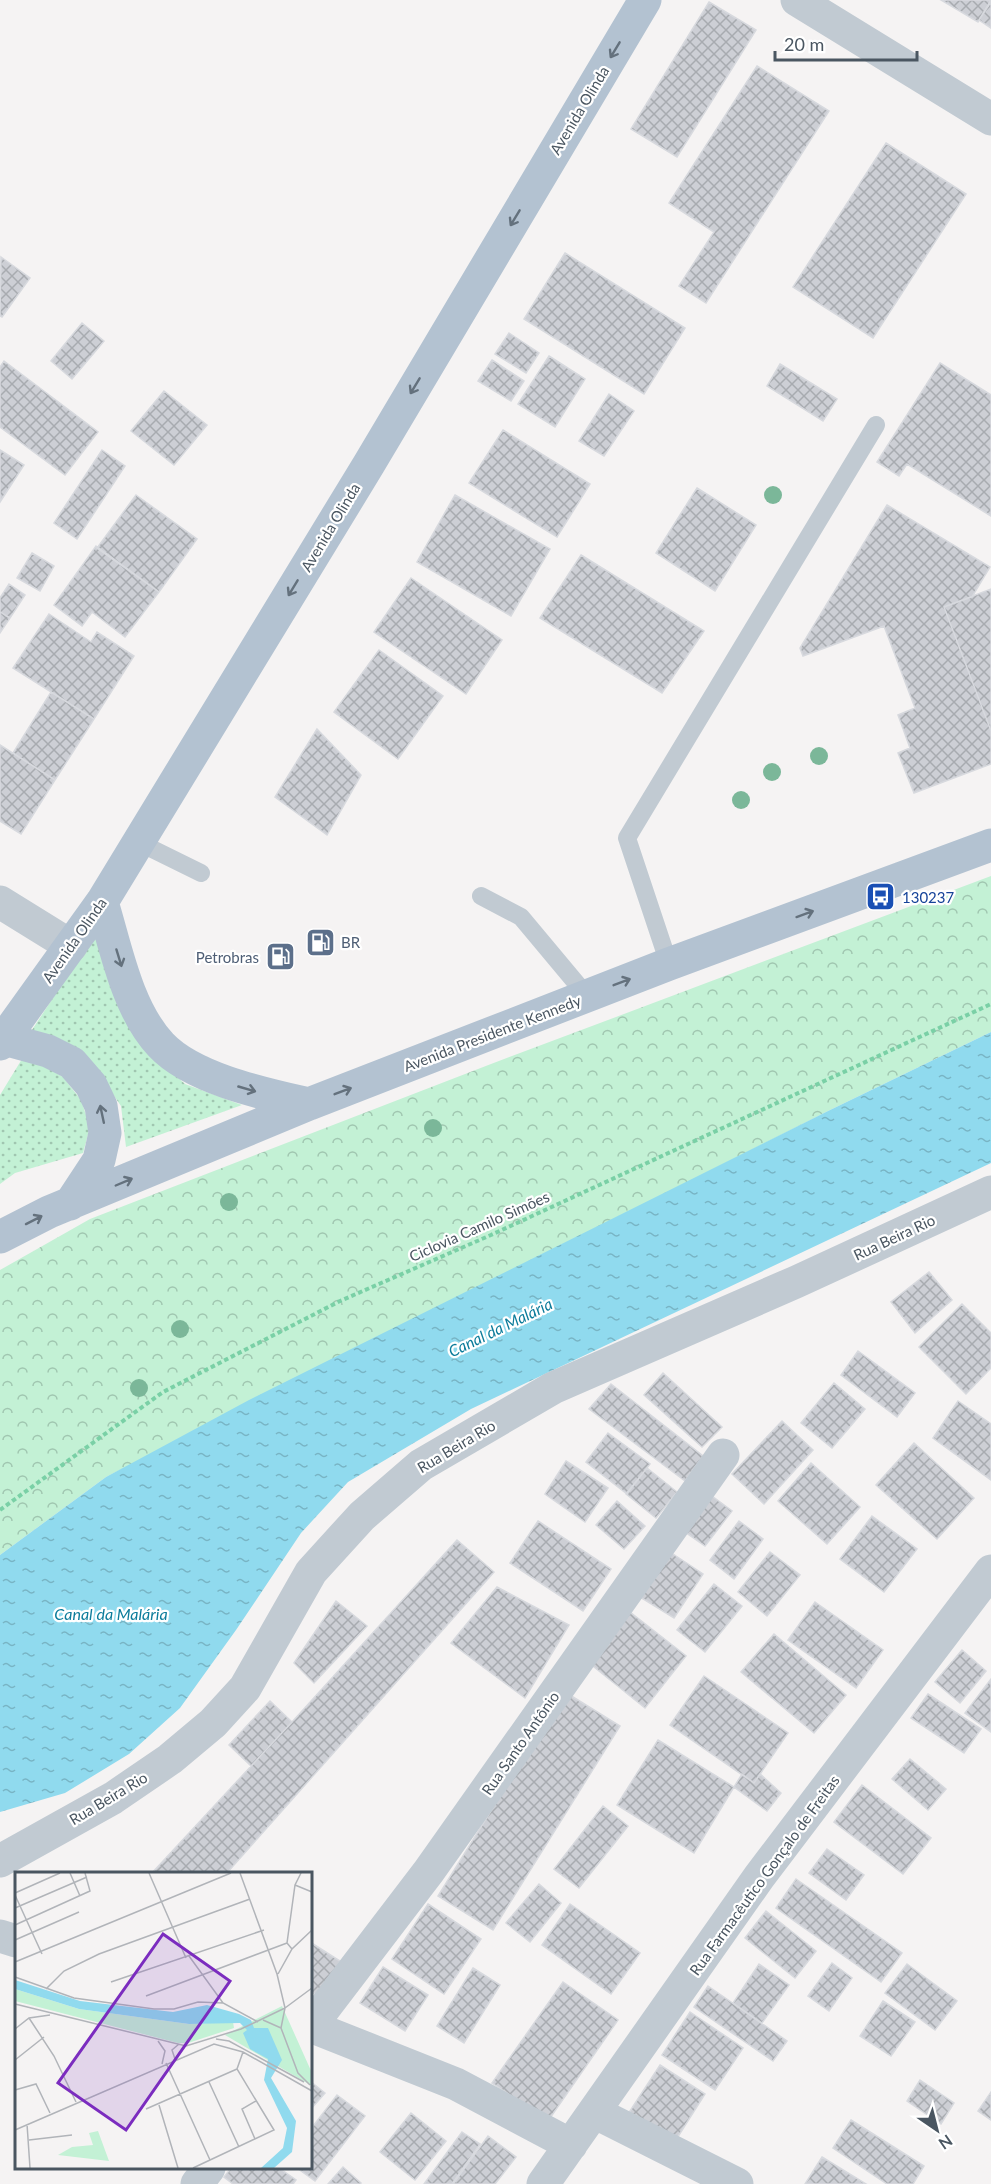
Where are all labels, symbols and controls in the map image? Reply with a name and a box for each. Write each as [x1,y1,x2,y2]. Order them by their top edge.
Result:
scale bar [775,24,918,62]
text: 20 m [784,33,824,55]
one-way arrow [608,41,620,58]
street label: Avenida Olinda [546,63,612,157]
one-way arrow [509,209,521,226]
one-way arrow [409,377,421,394]
street label: Avenida Olinda [297,480,363,574]
one-way arrow [286,579,298,596]
bus stop icon: 130237 [865,881,897,913]
place label: 130237 [902,888,954,906]
street label: Avenida Olinda [38,894,110,986]
one-way arrow [795,907,814,918]
fuel station icon: BR [304,926,336,958]
place label: BR [341,933,361,951]
fuel station icon: Petrobras [264,941,296,973]
one-way arrow [114,948,125,967]
place label: Petrobras [196,948,259,966]
one-way arrow [613,976,631,987]
street label: Avenida Presidente Kennedy [401,991,583,1075]
one-way arrow [237,1084,256,1095]
one-way arrow [333,1085,352,1096]
one-way arrow [96,1104,107,1124]
one-way arrow [114,1176,133,1187]
street label: Ciclovia Camilo Simões [406,1187,552,1265]
street label: Rua Beira Rio [850,1210,938,1264]
one-way arrow [25,1213,43,1225]
water label: Canal da Malária [445,1294,555,1360]
street label: Rua Beira Rio [414,1416,498,1476]
water label: Canal da Malária [54,1604,168,1623]
street label: Rua Santo Antônio [478,1688,562,1798]
street label: Rua Beira Rio [66,1768,150,1828]
street label: Rua Farmacêutico Gonçalo de Freitas [685,1771,843,1979]
inset map [15,1872,312,2169]
north arrow [907,2100,967,2160]
text: N [935,2131,956,2154]

